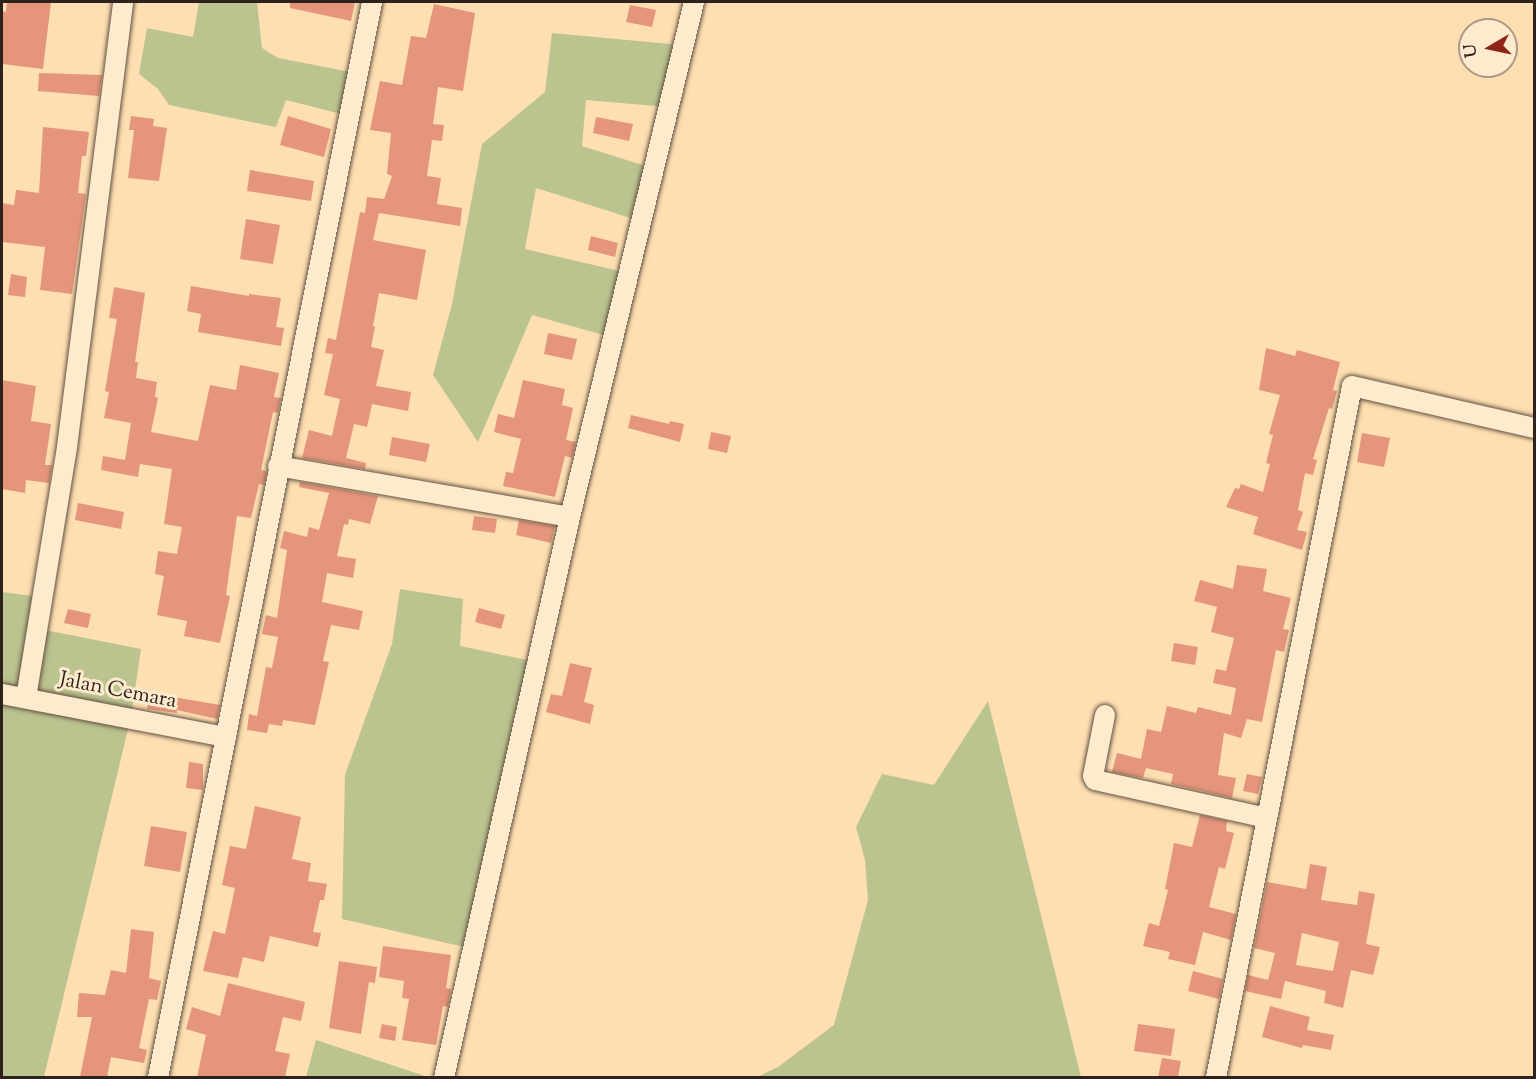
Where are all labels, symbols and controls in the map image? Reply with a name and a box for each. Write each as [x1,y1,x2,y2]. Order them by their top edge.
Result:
north arrow [1458,18,1518,78]
text: U [1459,42,1484,59]
street label: Jalan Cemara [57,667,179,715]

